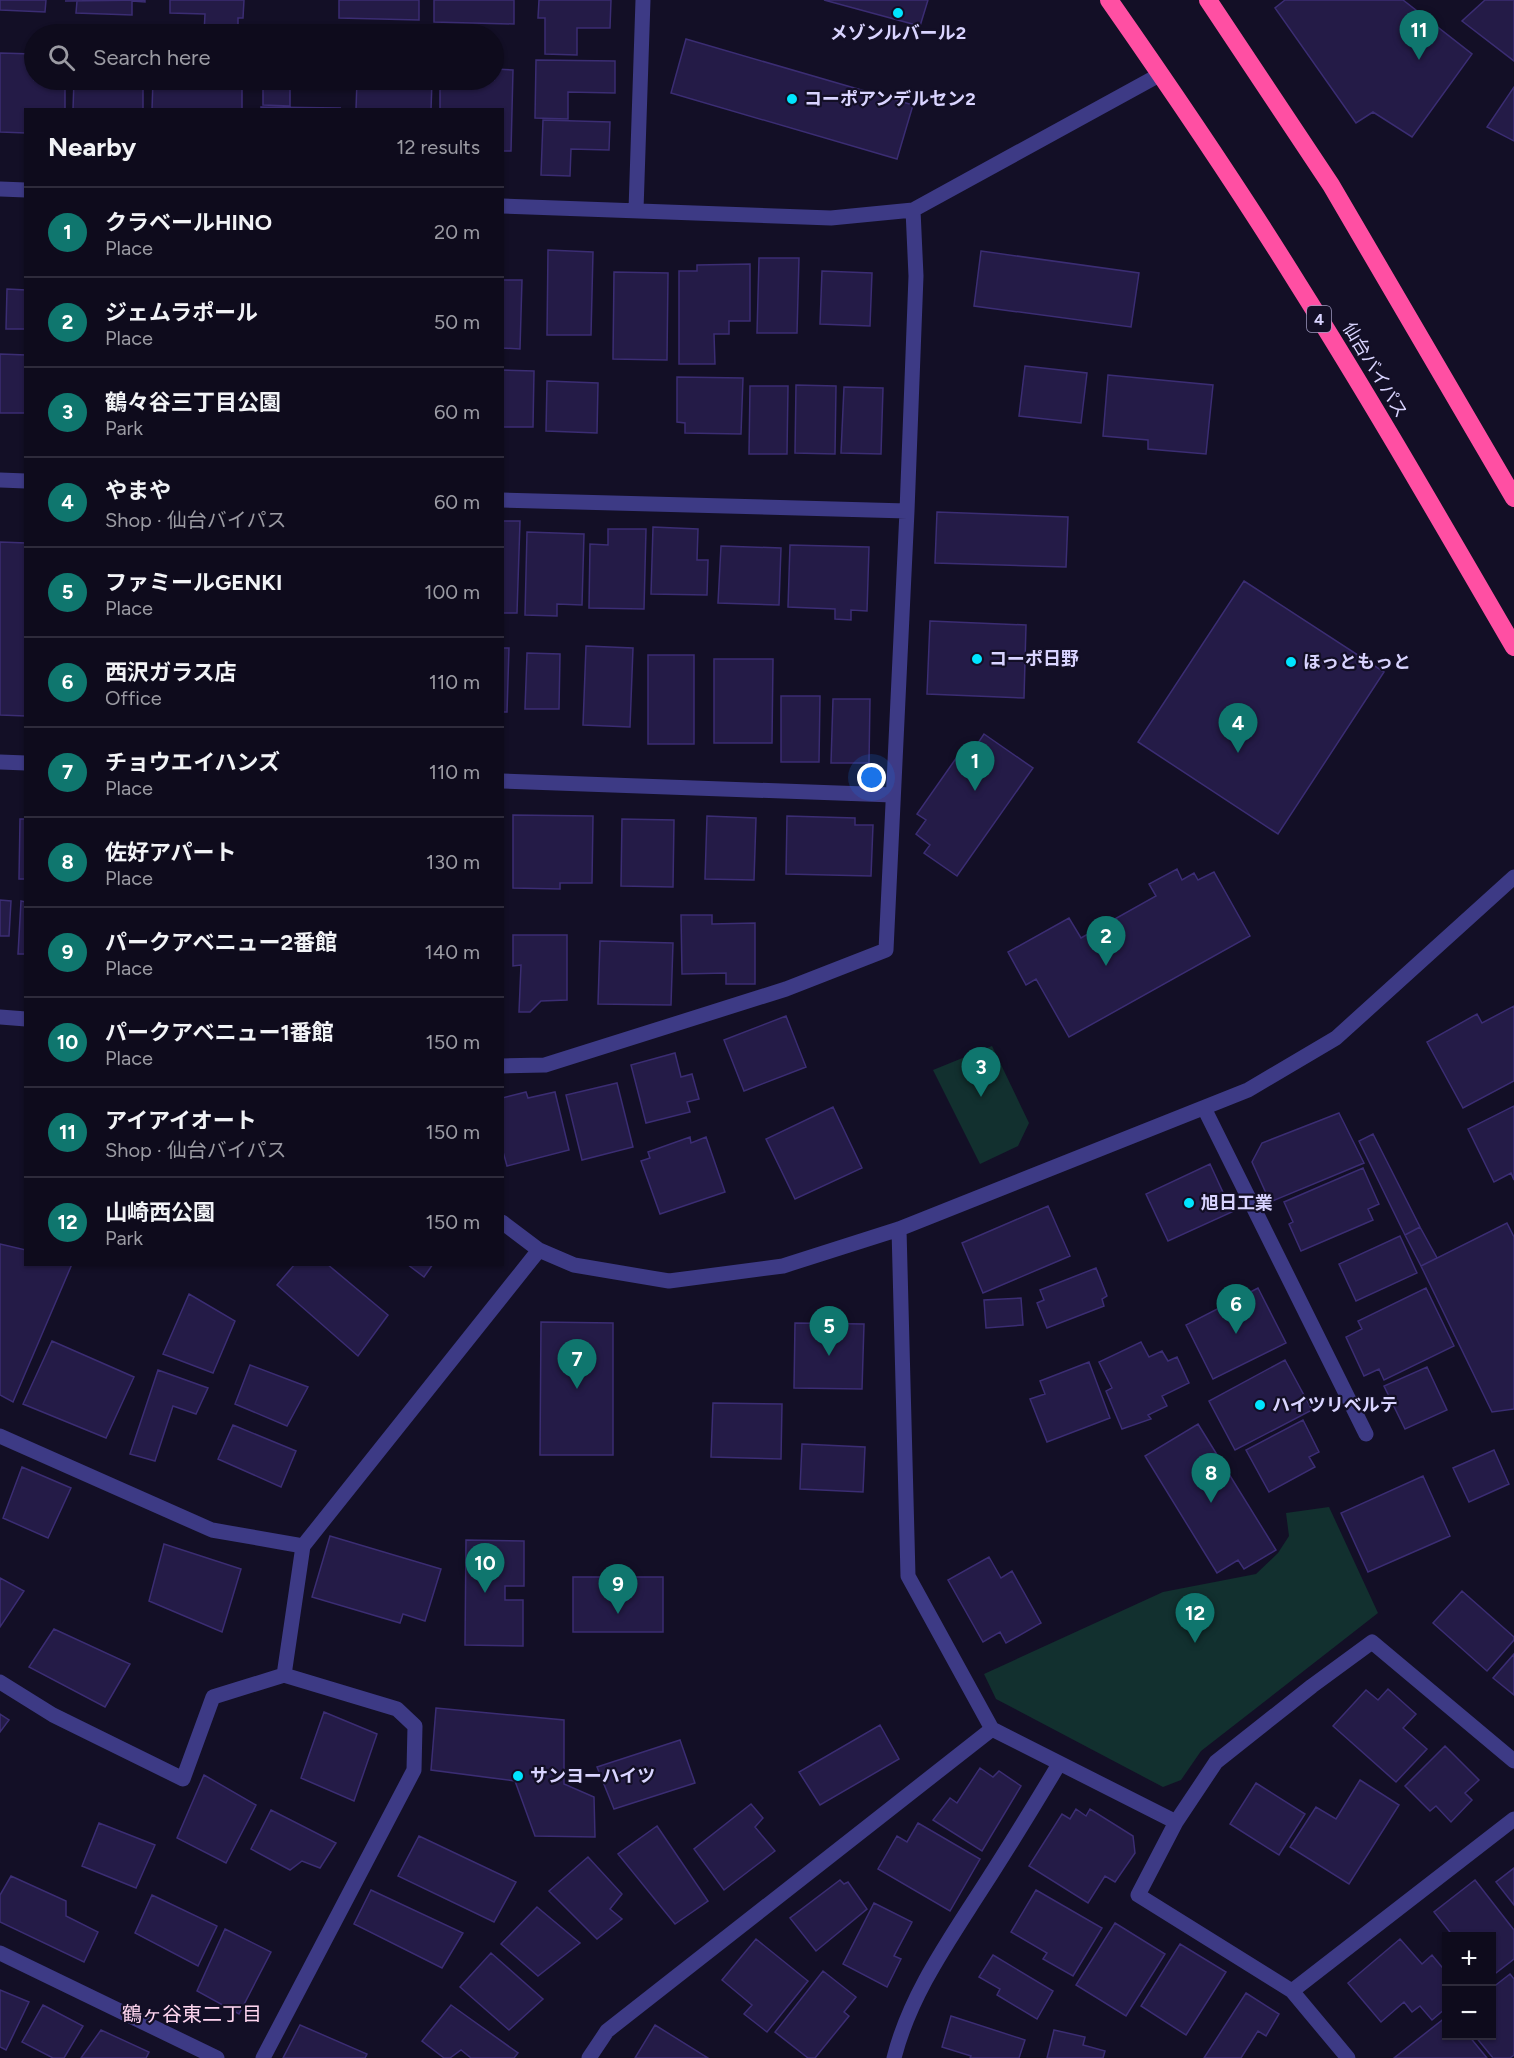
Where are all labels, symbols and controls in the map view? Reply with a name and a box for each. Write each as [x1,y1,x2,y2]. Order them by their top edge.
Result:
marker: メゾンルバール2 [891,6,905,20]
pin: 11 [1400,10,1438,60]
place label: メゾンルバール2 [830,22,966,44]
search box [24,24,504,90]
icon: search [45,41,78,74]
text: Search here [93,44,211,71]
place label: コーポアンデルセン2 [804,88,976,110]
marker: コーポアンデルセン2 [785,92,799,106]
text: Nearby [48,131,136,163]
text: 12 results [396,135,480,159]
text: クラベールHINO [105,209,272,236]
text: 1 [63,220,72,244]
text: 20 m [434,220,480,244]
text: Place [105,236,153,260]
text: ジェムラポール [105,299,258,326]
road number: 4 [1307,306,1331,332]
text: 2 [62,310,73,334]
text: 50 m [434,310,480,334]
street label: 仙台バイパス [1338,318,1412,422]
text: Place [105,326,153,350]
text: 鶴々谷三丁目公園 [105,389,281,416]
text: 3 [62,400,73,424]
text: 60 m [434,400,480,424]
text: Park [105,416,143,440]
text: やまや [105,477,171,504]
text: 4 [61,490,74,514]
text: 60 m [434,490,480,514]
text: Shop · 仙台バイパス [105,508,286,532]
text: ファミールGENKI [105,569,282,596]
text: 5 [62,580,73,604]
text: 100 m [424,580,480,604]
text: Place [105,596,153,620]
place label: コーポ日野 [989,648,1079,670]
place label: ほっともっと [1303,651,1411,673]
marker: コーポ日野 [970,652,984,666]
marker: ほっともっと [1284,655,1298,669]
text: 西沢ガラス店 [105,659,237,686]
text: 6 [62,670,73,694]
text: 110 m [429,670,480,694]
text: Office [105,686,162,710]
pin: 4 [1218,704,1258,753]
pin: 1 [956,742,994,791]
text: チョウエイハンズ [105,749,280,776]
text: 7 [62,760,73,784]
text: 110 m [429,760,480,784]
your location [857,763,886,792]
text: Place [105,776,153,800]
text: 佐好アパート [105,839,237,866]
text: 8 [61,850,74,874]
text: 130 m [426,850,480,874]
text: Place [105,866,153,890]
pin: 2 [1086,916,1126,966]
text: パークアベニュー2番館 [105,929,337,956]
text: 9 [62,940,73,964]
text: 140 m [425,940,480,964]
text: Place [105,956,153,980]
text: パークアベニュー1番館 [105,1019,334,1046]
text: 10 [57,1030,78,1054]
text: 150 m [425,1030,480,1054]
text: Place [105,1046,153,1070]
pin: 3 [962,1048,1000,1097]
text: アイアイオート [105,1107,257,1134]
text: 11 [59,1120,76,1144]
text: 150 m [425,1120,480,1144]
text: Shop · 仙台バイパス [105,1138,286,1162]
place label: 旭日工業 [1201,1192,1273,1214]
marker: 旭日工業 [1182,1196,1196,1210]
text: 山崎西公園 [105,1199,215,1226]
text: 12 [57,1210,78,1234]
text: 150 m [425,1210,480,1234]
text: Park [105,1226,143,1250]
pin: 6 [1216,1284,1256,1334]
pin: 5 [810,1306,848,1356]
pin: 7 [558,1340,596,1389]
place label: ハイツリベルテ [1272,1394,1398,1416]
marker: ハイツリベルテ [1253,1398,1267,1412]
pin: 8 [1192,1454,1230,1503]
pin: 10 [466,1544,504,1593]
pin: 9 [598,1564,638,1614]
pin: 12 [1176,1594,1214,1643]
place label: サンヨーハイツ [530,1765,655,1787]
marker: サンヨーハイツ [511,1769,525,1783]
map controls [1442,1932,1496,2040]
button: + [1442,1932,1496,1986]
button: − [1442,1986,1496,2040]
district label: 鶴ヶ谷東二丁目 [122,2002,262,2026]

